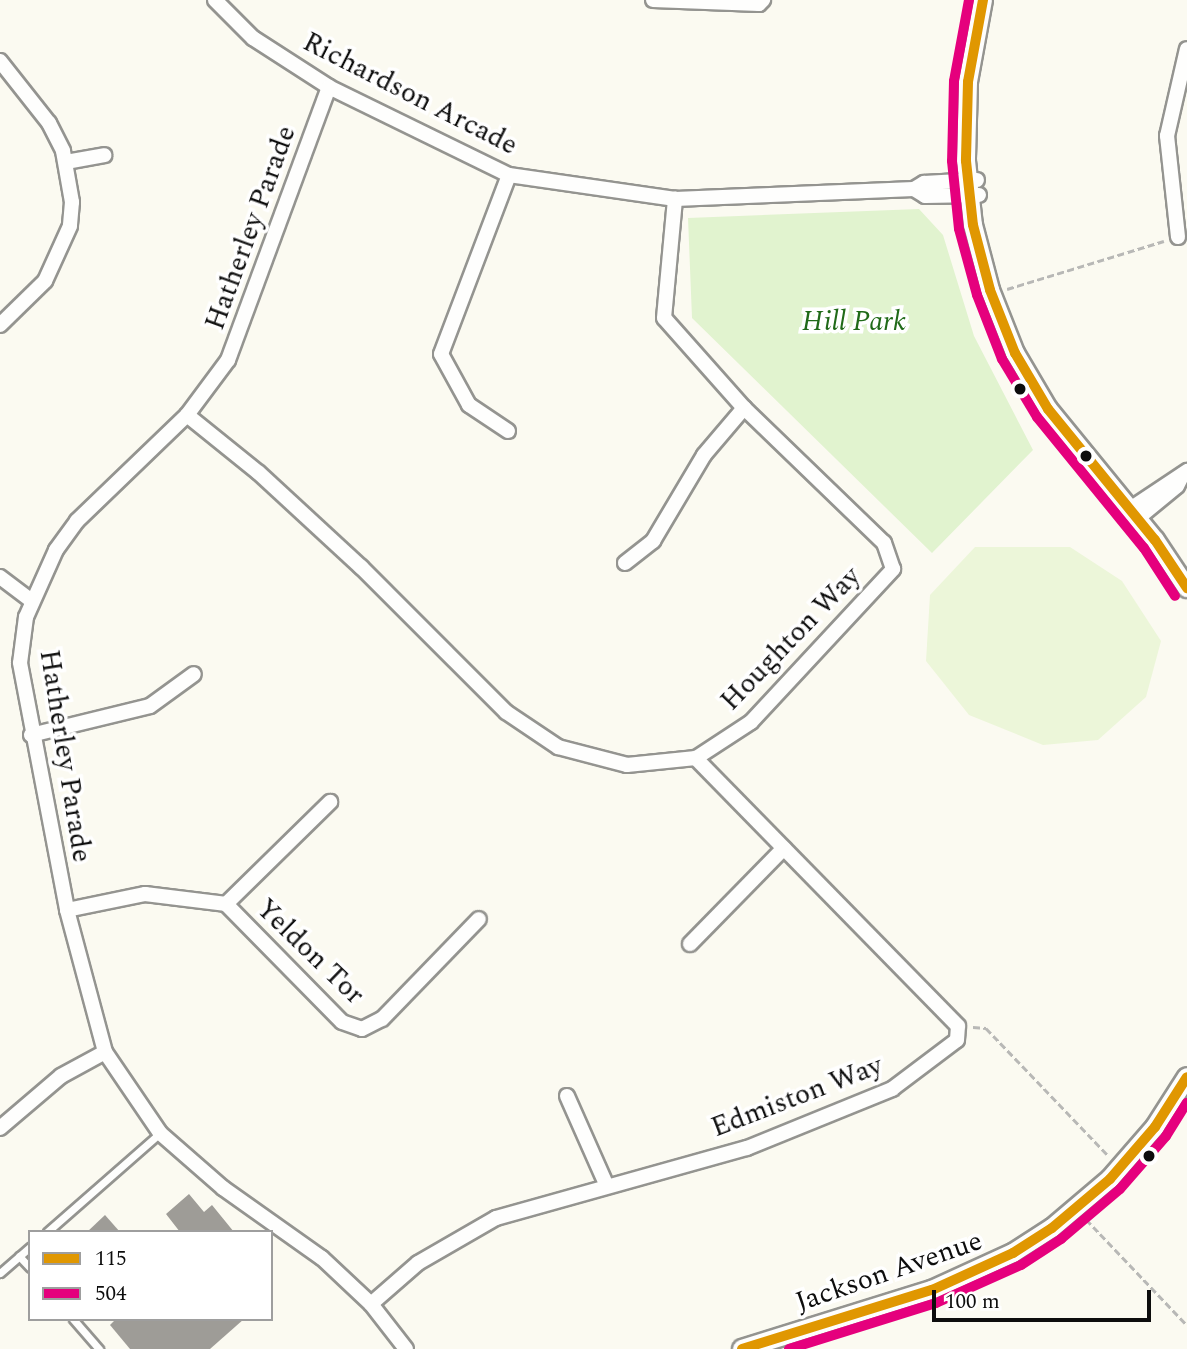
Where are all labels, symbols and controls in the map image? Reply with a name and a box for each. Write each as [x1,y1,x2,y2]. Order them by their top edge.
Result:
street label: Richardson Arcade [297,25,523,163]
street label: Hatherley Parade [198,121,304,335]
park label: Hill Park [802,305,906,339]
unlabelled marker [1013,382,1027,396]
unlabelled marker [1079,449,1093,463]
street label: Houghton Way [714,560,868,718]
street label: Hatherley Parade [32,647,98,865]
street label: Yeldon Tor [249,892,371,1012]
street label: Edmiston Way [707,1049,887,1145]
unlabelled marker [1142,1149,1156,1163]
street label: Jackson Avenue [791,1224,987,1320]
legend [28,1230,273,1321]
text: 115 [95,1243,127,1275]
scale bar [935,1276,1154,1320]
text: 504 [95,1278,127,1310]
text: 100 m [945,1286,1000,1318]

